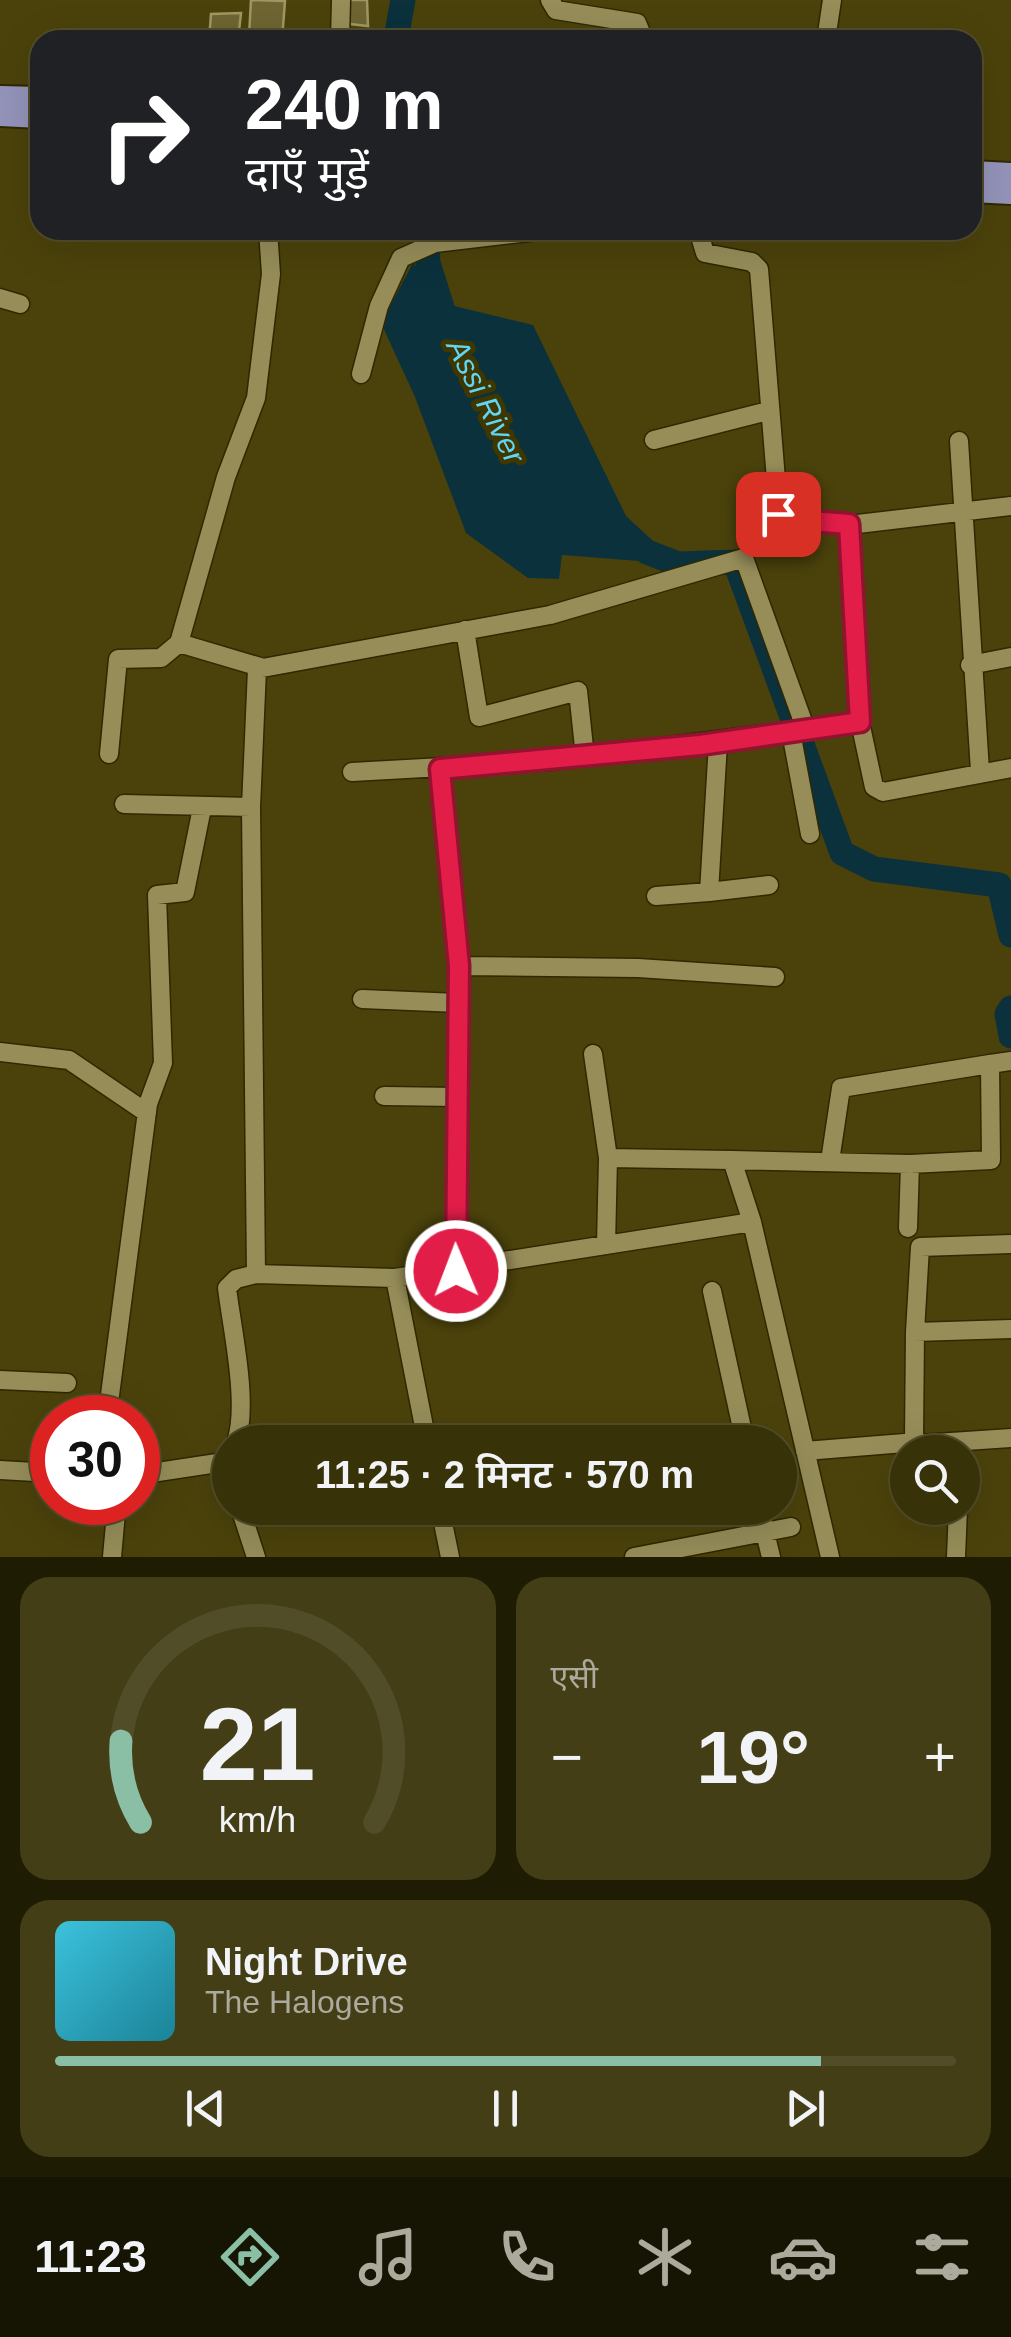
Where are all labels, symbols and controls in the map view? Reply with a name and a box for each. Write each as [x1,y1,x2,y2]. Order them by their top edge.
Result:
text: 240 m [245,66,443,144]
icon: right [80,70,210,200]
text: दाएँ मुड़ें [245,148,369,199]
water label: Assi River [440,332,532,470]
pin [736,472,821,557]
icon: arrive [751,487,806,542]
position arrow [404,1219,508,1323]
speed limit sign: 30 [30,1395,160,1525]
map controls [890,1435,980,1525]
button: search [890,1435,980,1525]
text: 11:25 · 2 मिनट · 570 m [315,1454,694,1496]
text: एसी [551,1659,598,1695]
text: 21 [200,1686,316,1802]
text: 19° [697,1715,810,1799]
text: − [551,1726,583,1788]
text: + [924,1726,956,1788]
text: km/h [219,1800,296,1840]
text: Night Drive [205,1941,408,1983]
text: The Halogens [205,1984,404,2020]
icon: previous [178,2081,233,2136]
icon: pause [478,2081,533,2136]
icon: next [778,2081,833,2136]
icon: directions [215,2222,285,2292]
icon: music [353,2222,423,2292]
icon: phone [492,2222,562,2292]
icon: climate [630,2222,700,2292]
icon: car [768,2222,838,2292]
icon: filters [907,2222,977,2292]
text: 11:23 [34,2231,147,2282]

